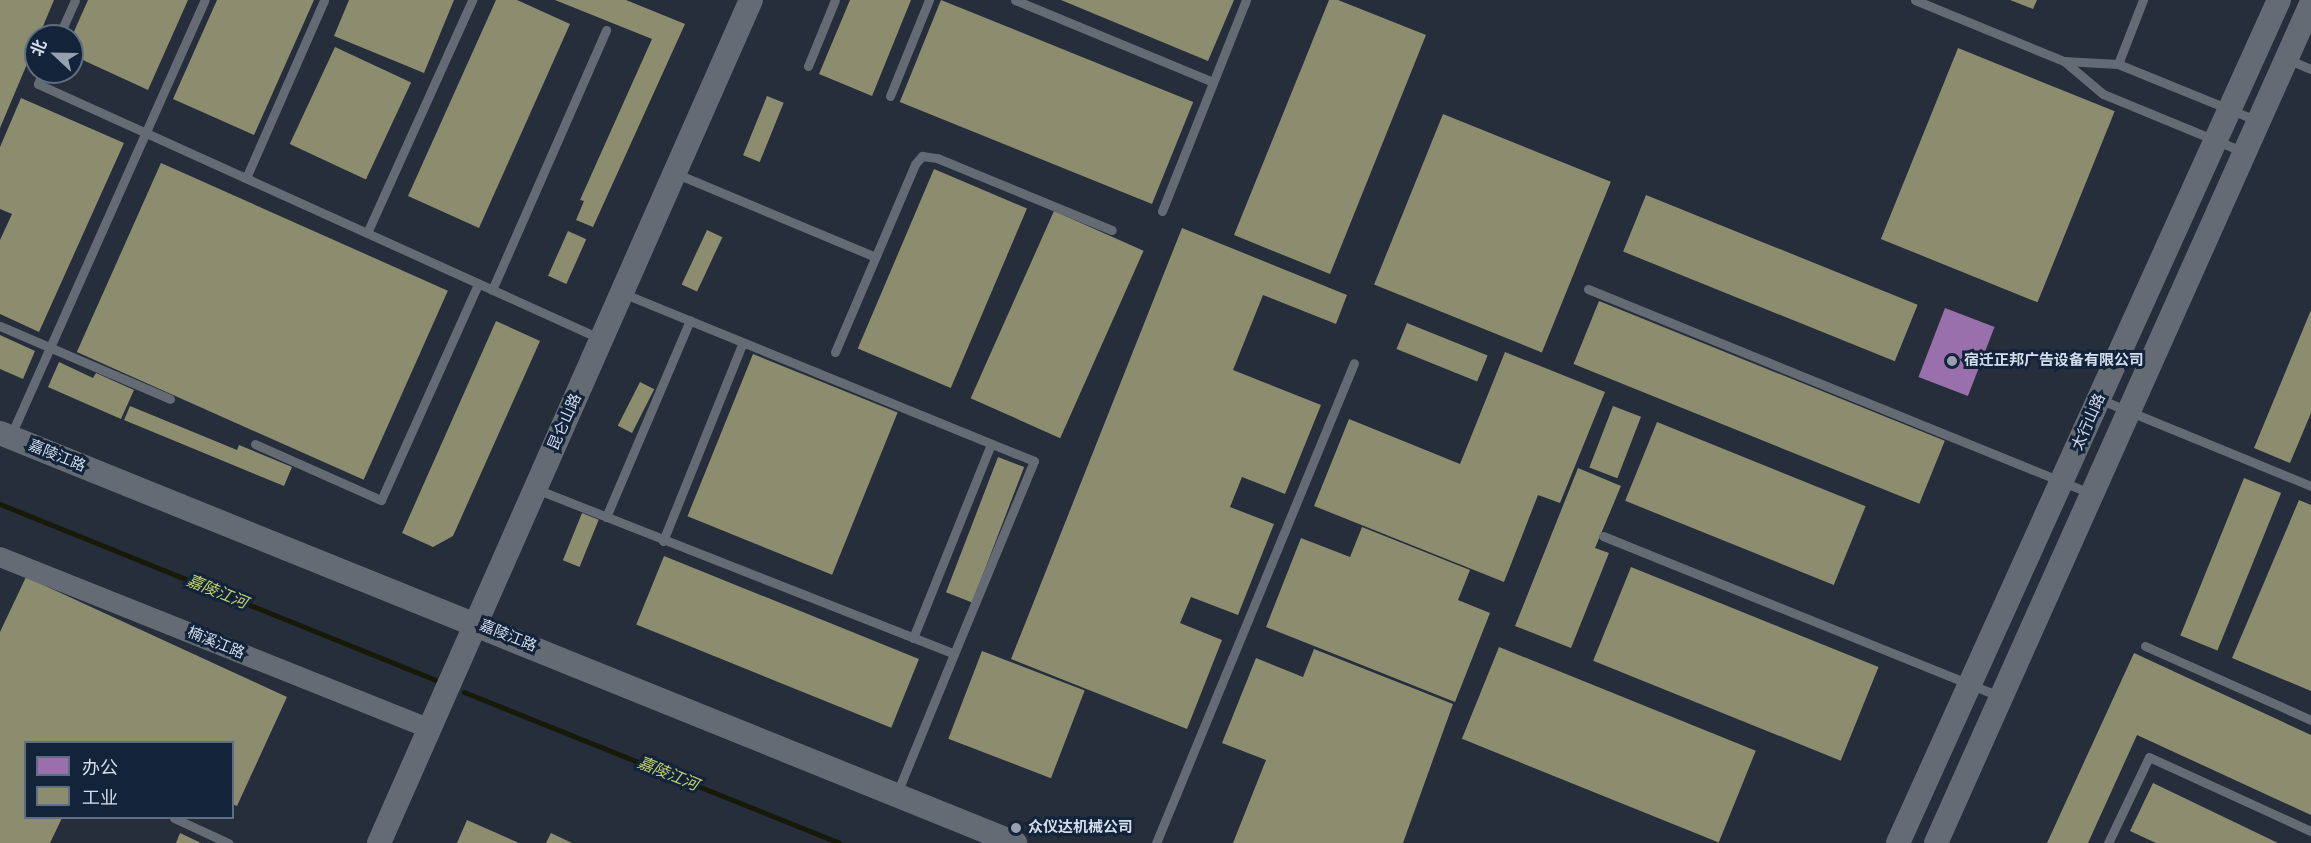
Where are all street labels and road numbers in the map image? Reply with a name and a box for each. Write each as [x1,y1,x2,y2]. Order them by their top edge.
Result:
street label: 昆仑山路 [545,391,585,453]
street label: 太行山路 [2069,391,2109,453]
street label: 嘉陵江路 [26,436,88,476]
street label: 嘉陵江路 [477,616,539,656]
street label: 楠溪江路 [185,623,247,663]

